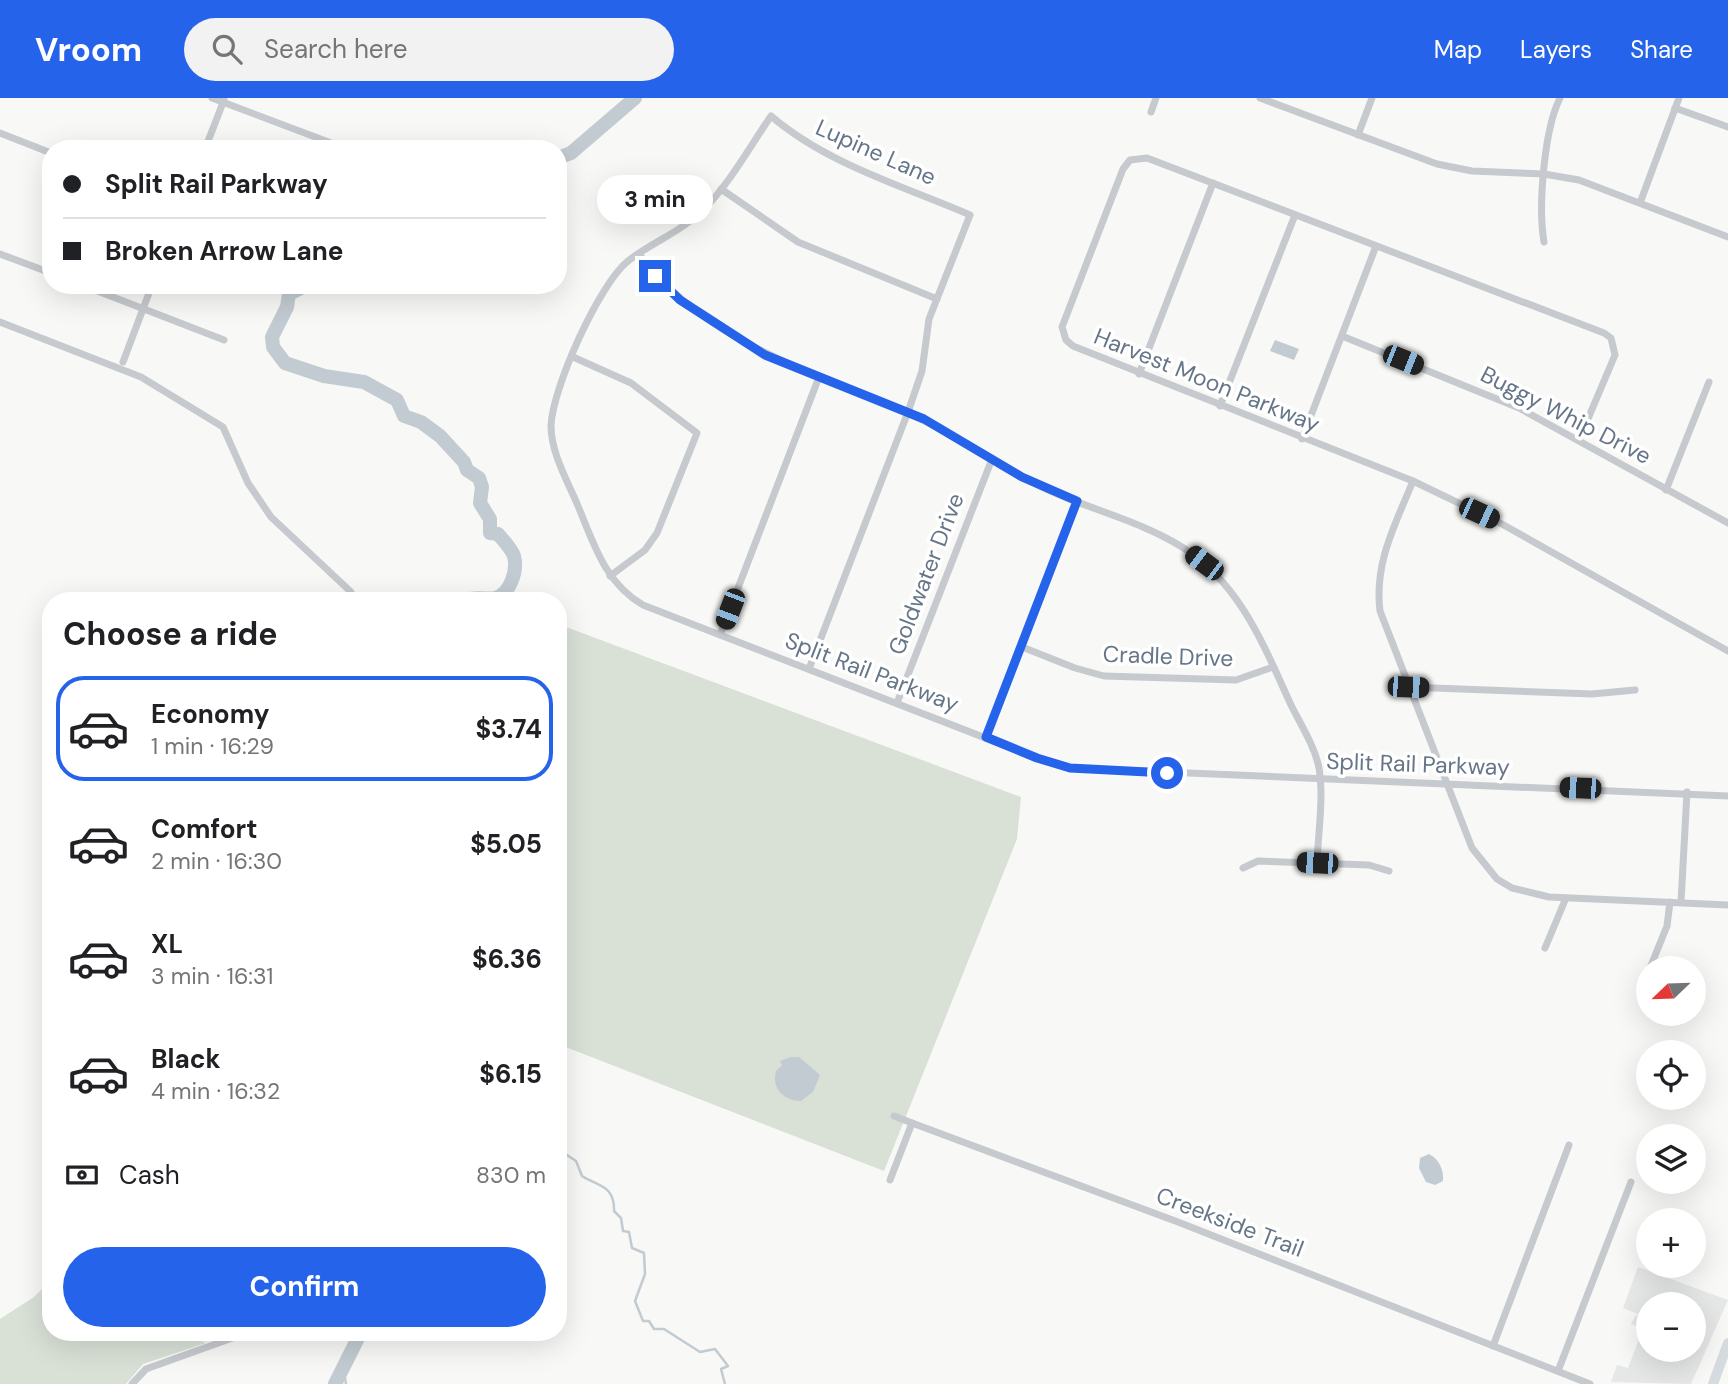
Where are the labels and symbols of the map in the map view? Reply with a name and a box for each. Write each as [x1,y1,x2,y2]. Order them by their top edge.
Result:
street label: Lupine Lane [811,112,941,192]
callout: 3 min [597,174,713,223]
route end [639,260,671,292]
street label: Harvest Moon Parkway [1090,321,1325,439]
car [1380,342,1427,378]
street label: Buggy Whip Drive [1476,359,1656,471]
street label: Goldwater Drive [881,489,971,659]
car [1456,495,1503,531]
car [1181,542,1228,584]
car [713,586,748,632]
street label: Split Rail Parkway [781,625,963,719]
street label: Cradle Drive [1102,639,1234,673]
car [1387,676,1430,698]
street label: Split Rail Parkway [1326,746,1511,782]
route start [1151,757,1183,789]
car [1559,777,1602,799]
car [1296,852,1339,874]
north arrow [1636,956,1706,1026]
street label: Creekside Trail [1152,1180,1308,1264]

